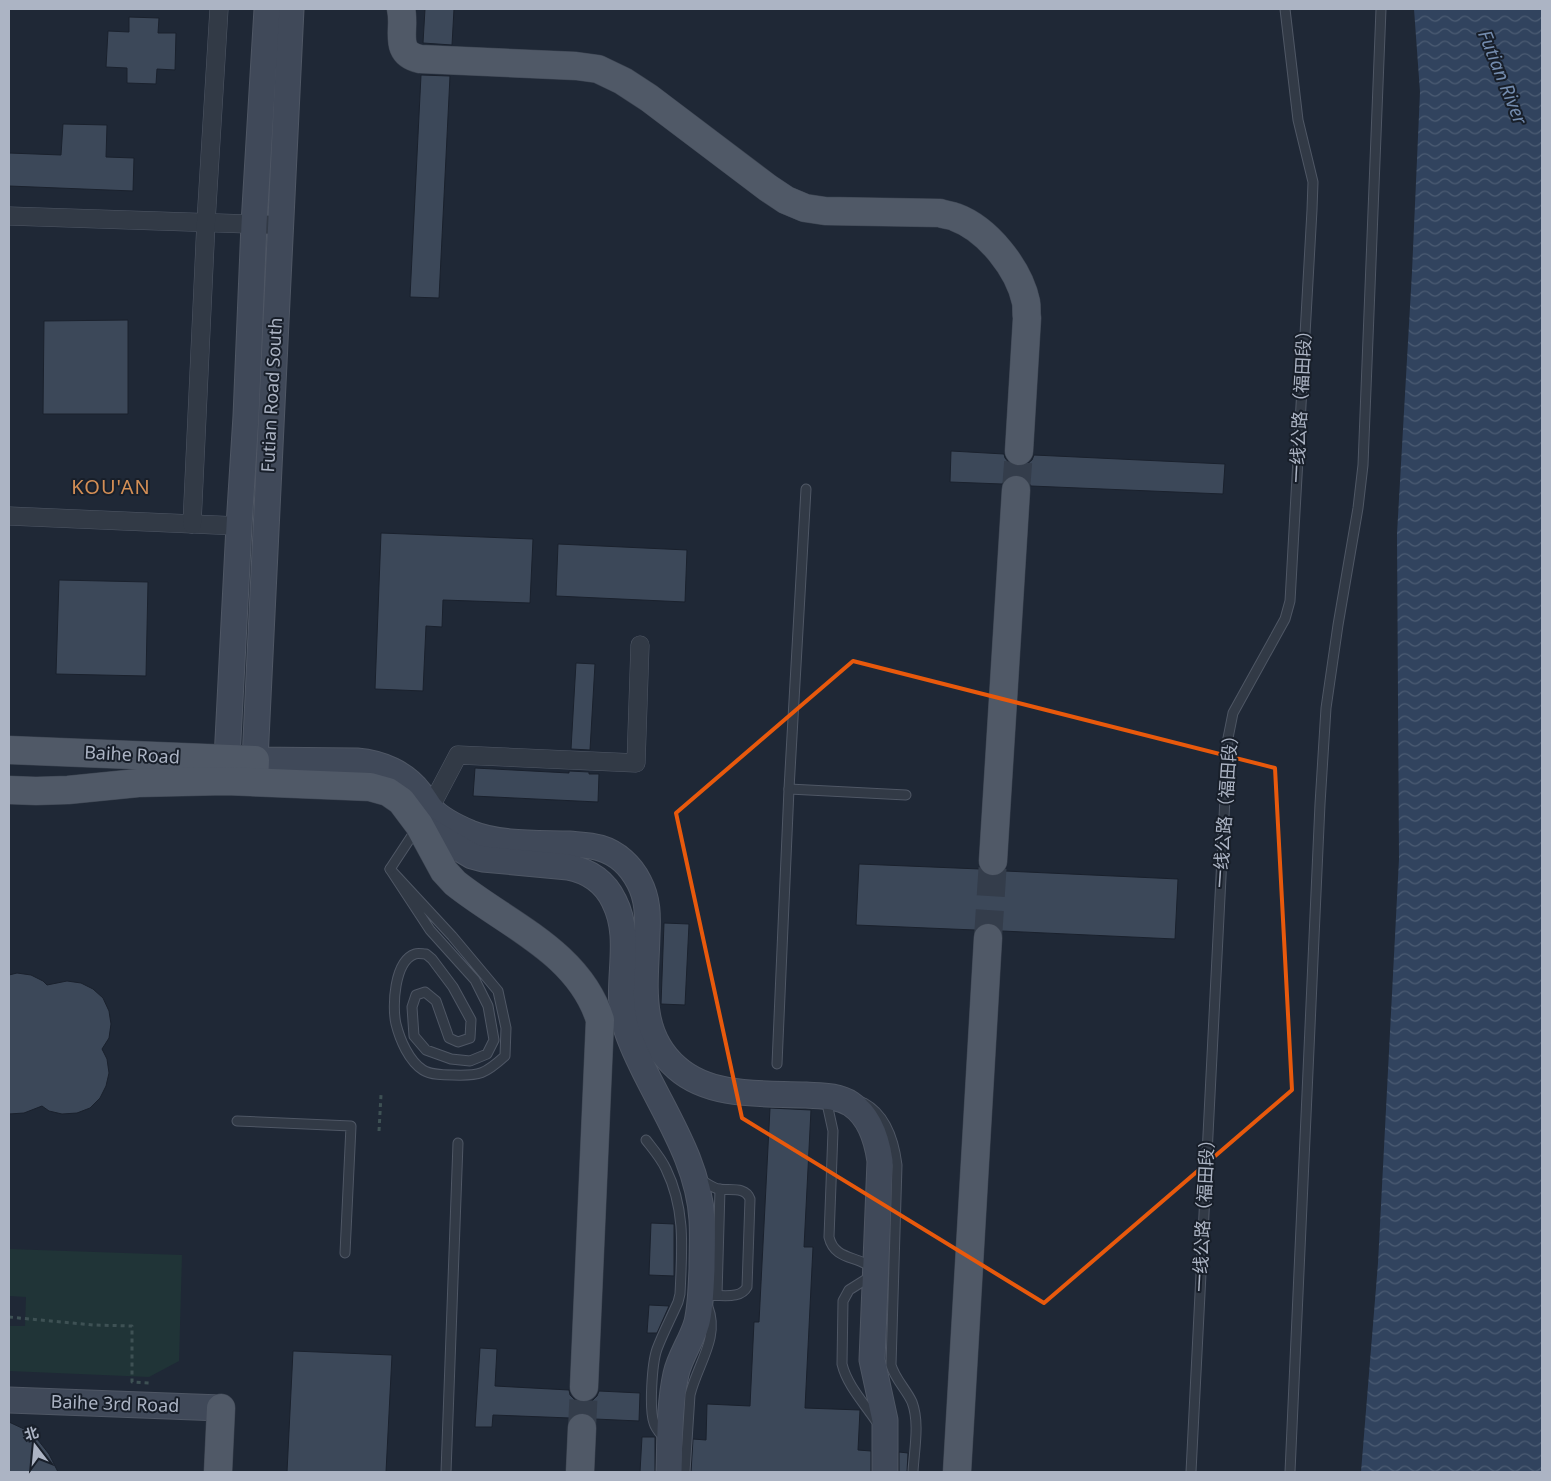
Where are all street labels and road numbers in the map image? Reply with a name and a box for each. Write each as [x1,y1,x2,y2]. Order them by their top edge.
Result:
street label: Futian Road South [255,317,287,473]
street label: 一线公路（福田段） [1284,320,1316,483]
street label: 一线公路（福田段） [1207,725,1243,889]
street label: Baihe Road [84,740,180,768]
street label: 一线公路（福田段） [1187,1129,1219,1292]
street label: Baihe 3rd Road [50,1389,180,1417]

